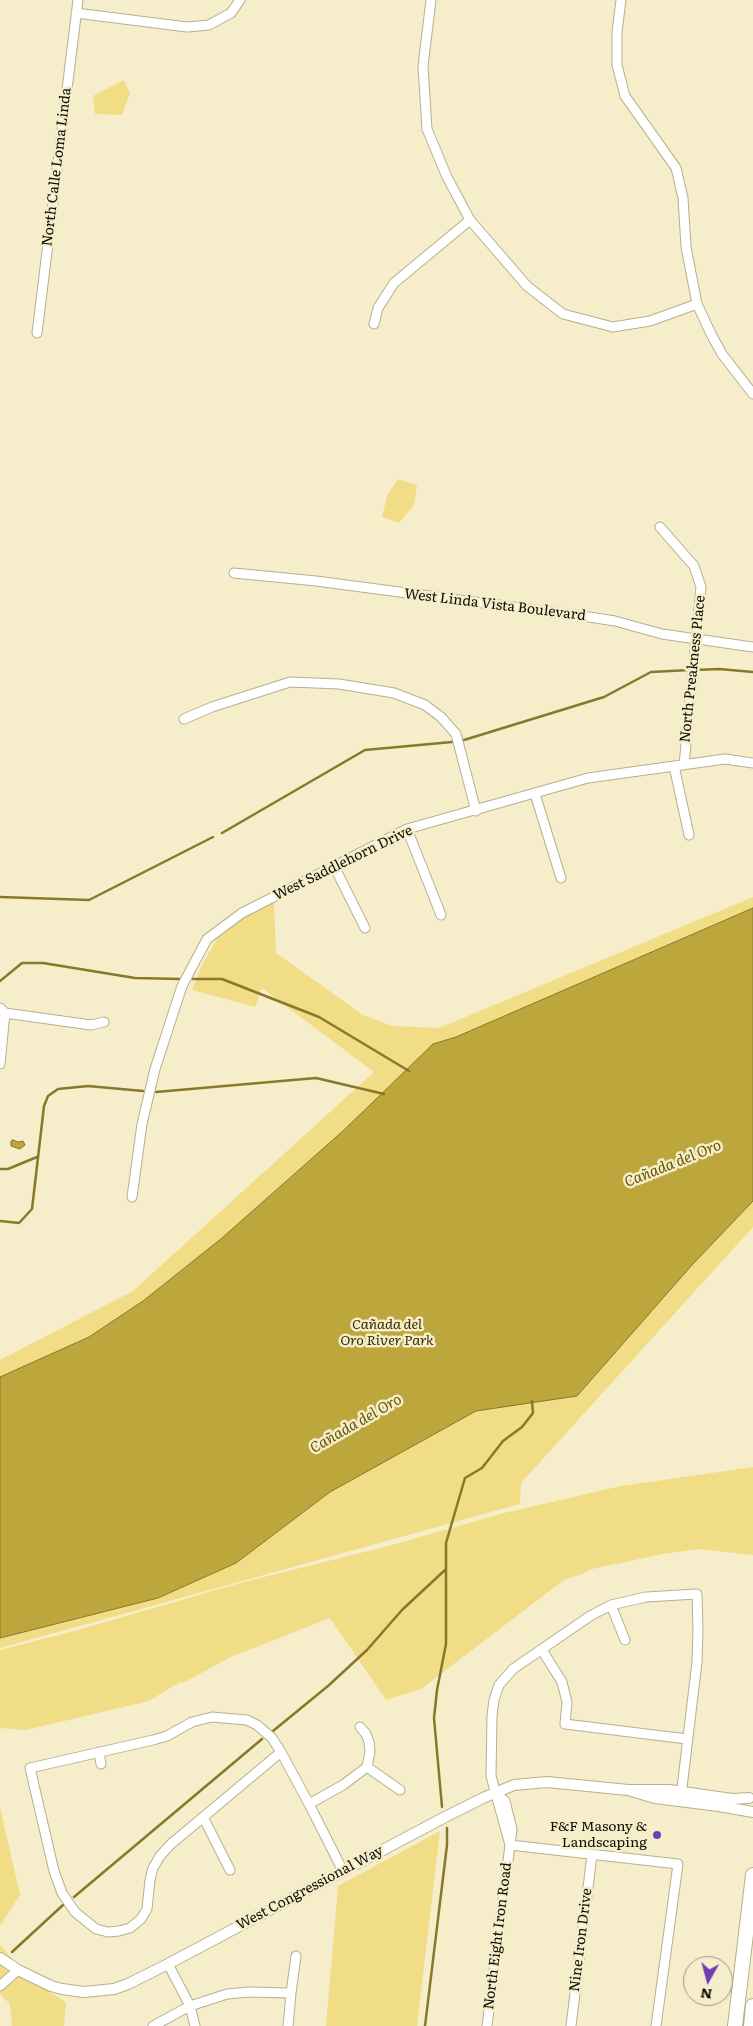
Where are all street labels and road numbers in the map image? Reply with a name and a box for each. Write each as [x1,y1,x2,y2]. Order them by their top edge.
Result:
street label: North Calle Loma Linda [39,87,75,247]
street label: West Linda Vista Boulevard [403,586,587,624]
street label: North Preakness Place [677,595,709,743]
street label: West Saddlehorn Drive [271,822,415,904]
street label: West Congressional Way [234,1842,386,1934]
street label: North Eight Iron Road [481,1861,515,2011]
street label: Nine Iron Drive [566,1887,596,1993]

